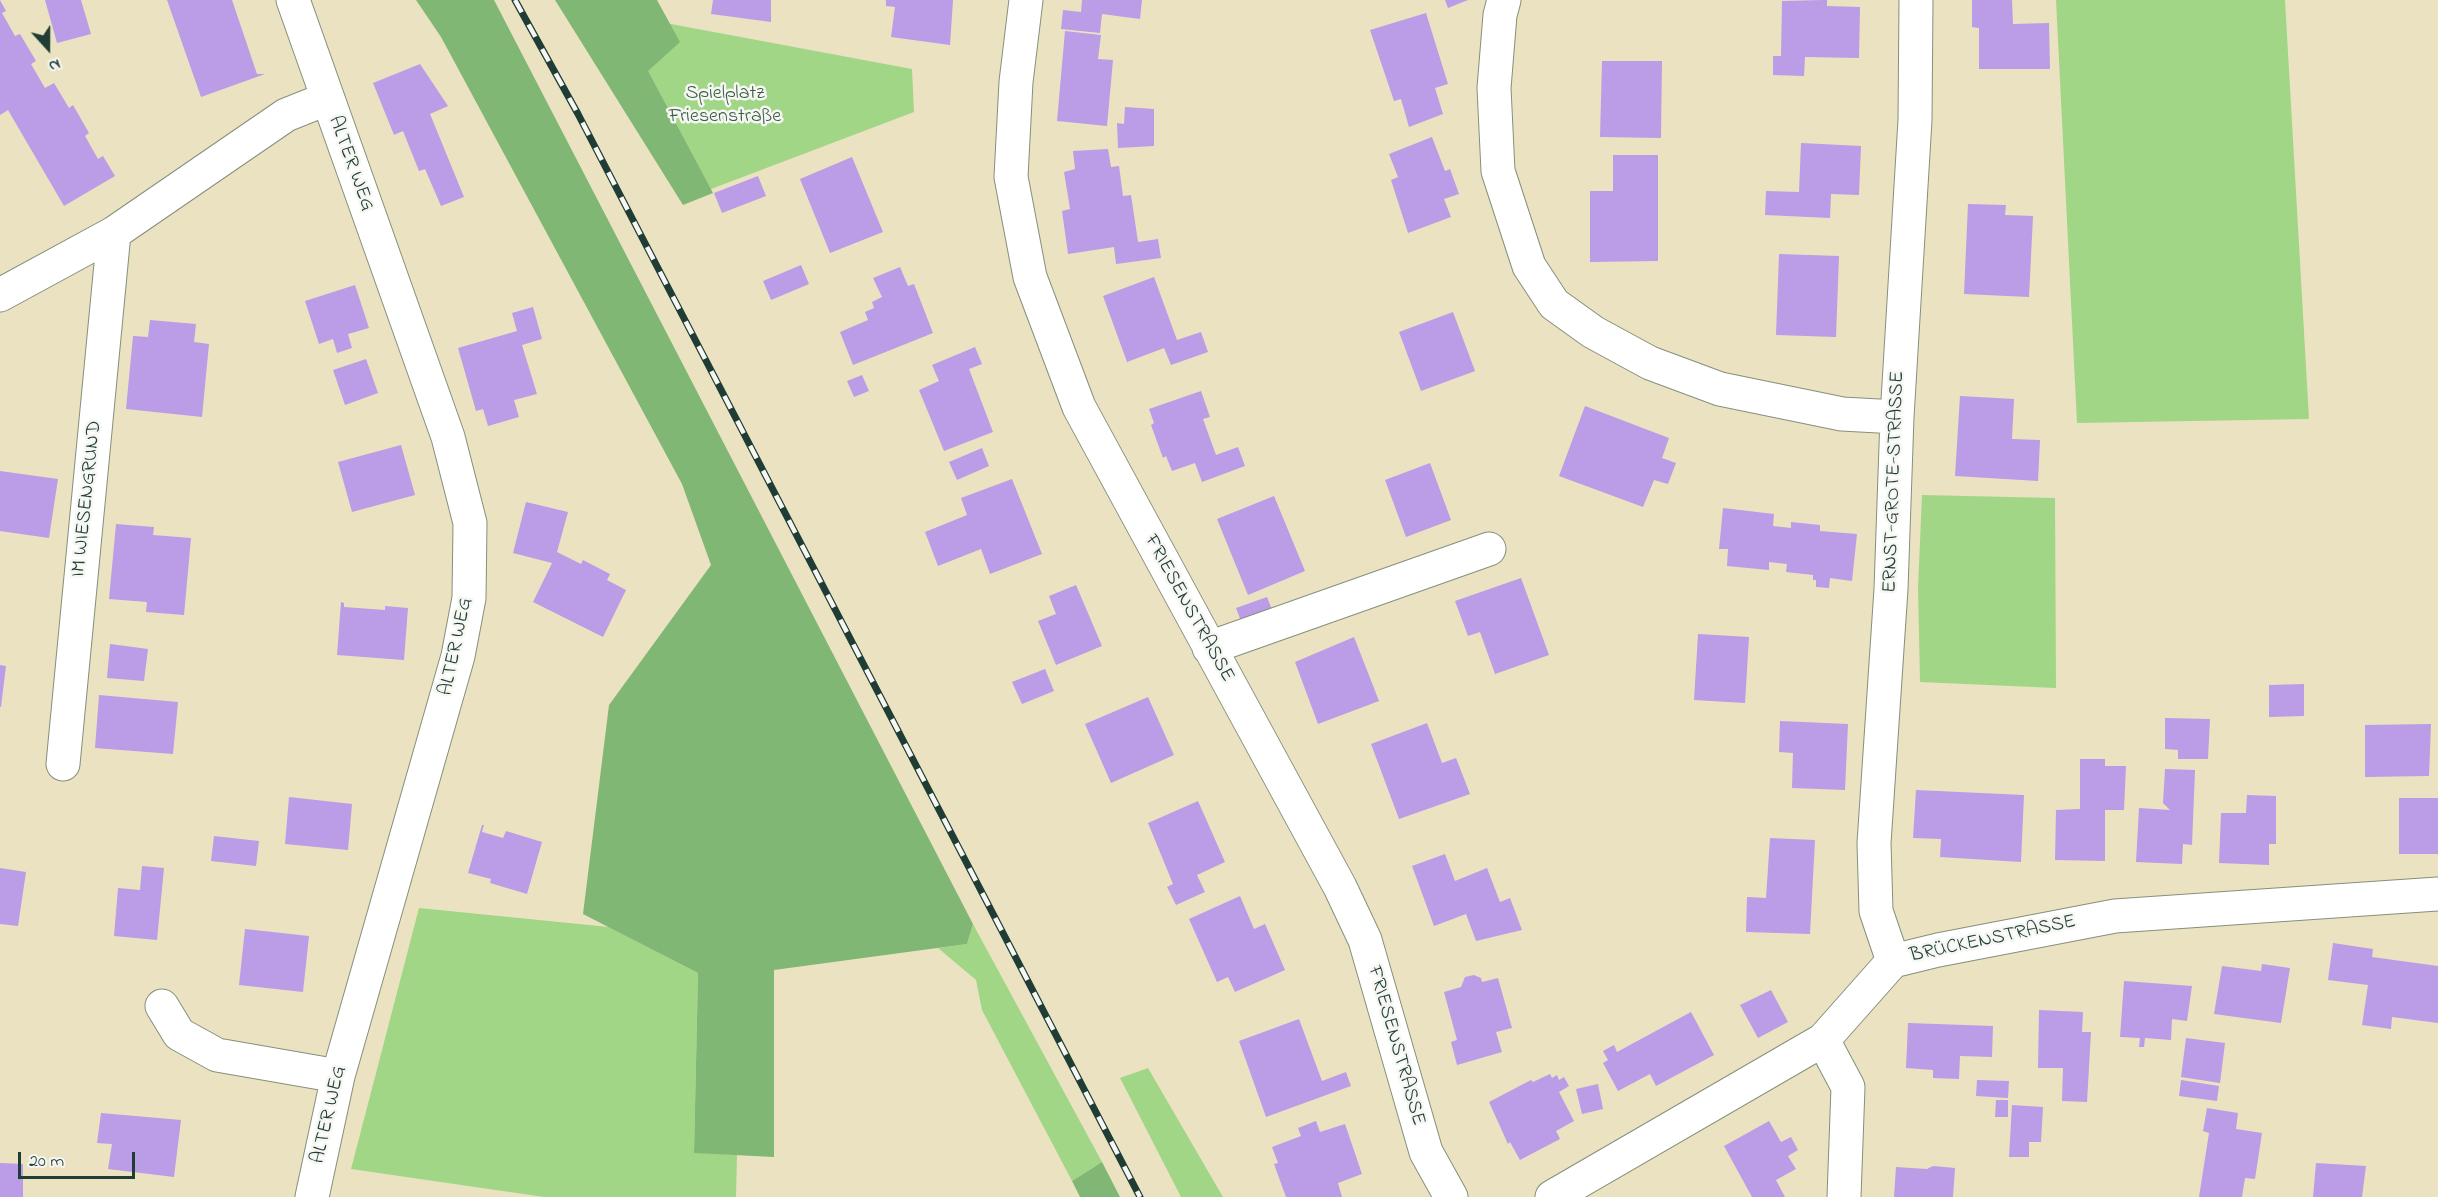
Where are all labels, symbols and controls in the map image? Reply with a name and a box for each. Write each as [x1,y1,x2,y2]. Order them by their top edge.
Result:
north arrow [18,18,78,78]
text: N [45,52,64,78]
park label: Spielplatz Friesenstraße [669,83,781,130]
street label: ALTER WEG [322,113,378,215]
street label: ERNST-GROTE-STRASSE [1879,371,1911,593]
street label: IM WIESENGRUND [68,420,108,578]
street label: FRIESENSTRASSE [1138,531,1238,687]
street label: ALTER WEG [435,596,479,698]
street label: BRÜCKENSTRASSE [1908,911,2078,969]
street label: FRIESENSTRASSE [1361,963,1429,1129]
street label: ALTER WEG [307,1064,353,1166]
scale bar [21,1140,138,1178]
text: 20 m [29,1149,64,1175]

